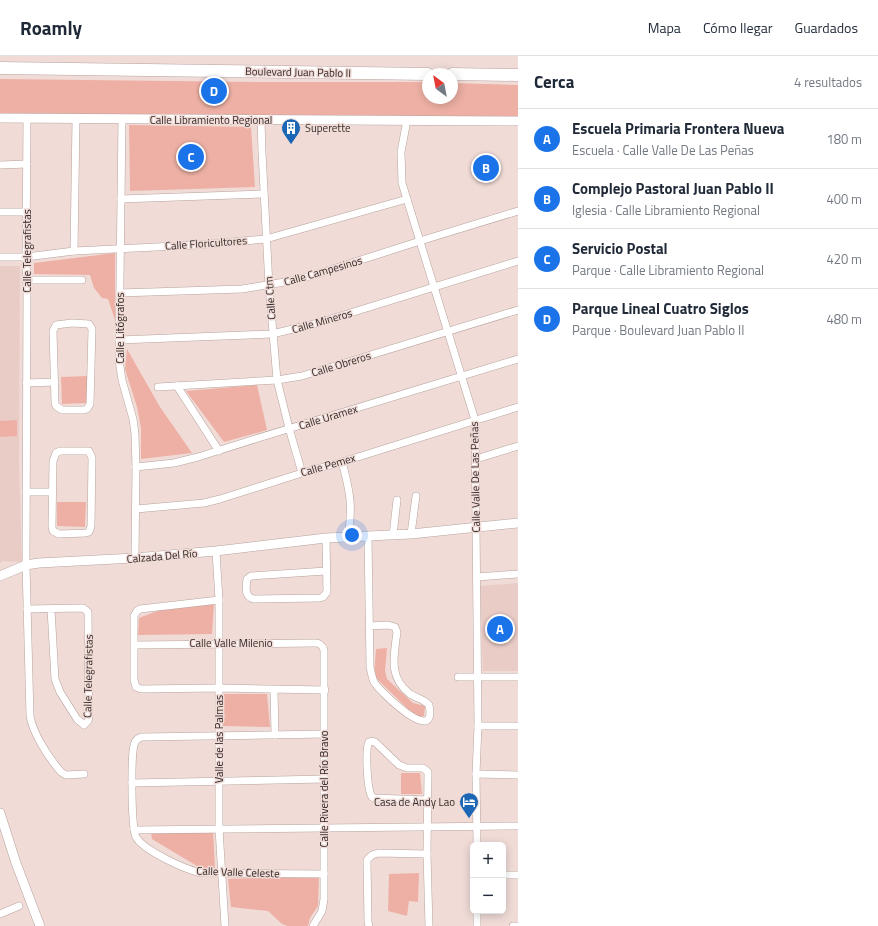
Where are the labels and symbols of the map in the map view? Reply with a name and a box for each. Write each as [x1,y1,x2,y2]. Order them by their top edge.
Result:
street label: Boulevard Juan Pablo II [245,63,351,81]
north arrow [422,68,458,104]
pin: D [201,76,227,106]
street label: Calle Libramiento Regional [150,112,272,128]
building icon: Superette [280,117,302,145]
place label: Superette [305,120,351,136]
pin: C [178,142,204,172]
pin: B [473,153,499,183]
street label: Calle Telegrafistas [19,209,35,293]
street label: Calle Floricultores [164,232,248,254]
street label: Calle Campesinos [282,252,364,290]
street label: Calle Ctm [261,276,279,320]
street label: Calle Litógrafos [112,292,128,364]
street label: Calle Mineros [290,305,354,337]
street label: Calle Obreros [309,347,373,381]
street label: Calle Uramex [297,400,359,434]
street label: Calle Valle De Las Peñas [466,421,484,533]
street label: Calle Pemex [299,450,357,480]
your location [342,525,362,545]
street label: Calzada Del Río [126,545,198,567]
pin: A [487,614,513,644]
street label: Calle Telegrafistas [79,634,97,718]
street label: Calle Valle Milenio [189,635,273,651]
street label: Valle de las Palmas [211,695,227,783]
street label: Calle Rivera del Río Bravo [316,730,332,848]
hotel icon: Casa de Andy Lao [458,791,480,819]
place label: Casa de Andy Lao [374,794,455,810]
street label: Calle Valle Celeste [196,863,280,881]

